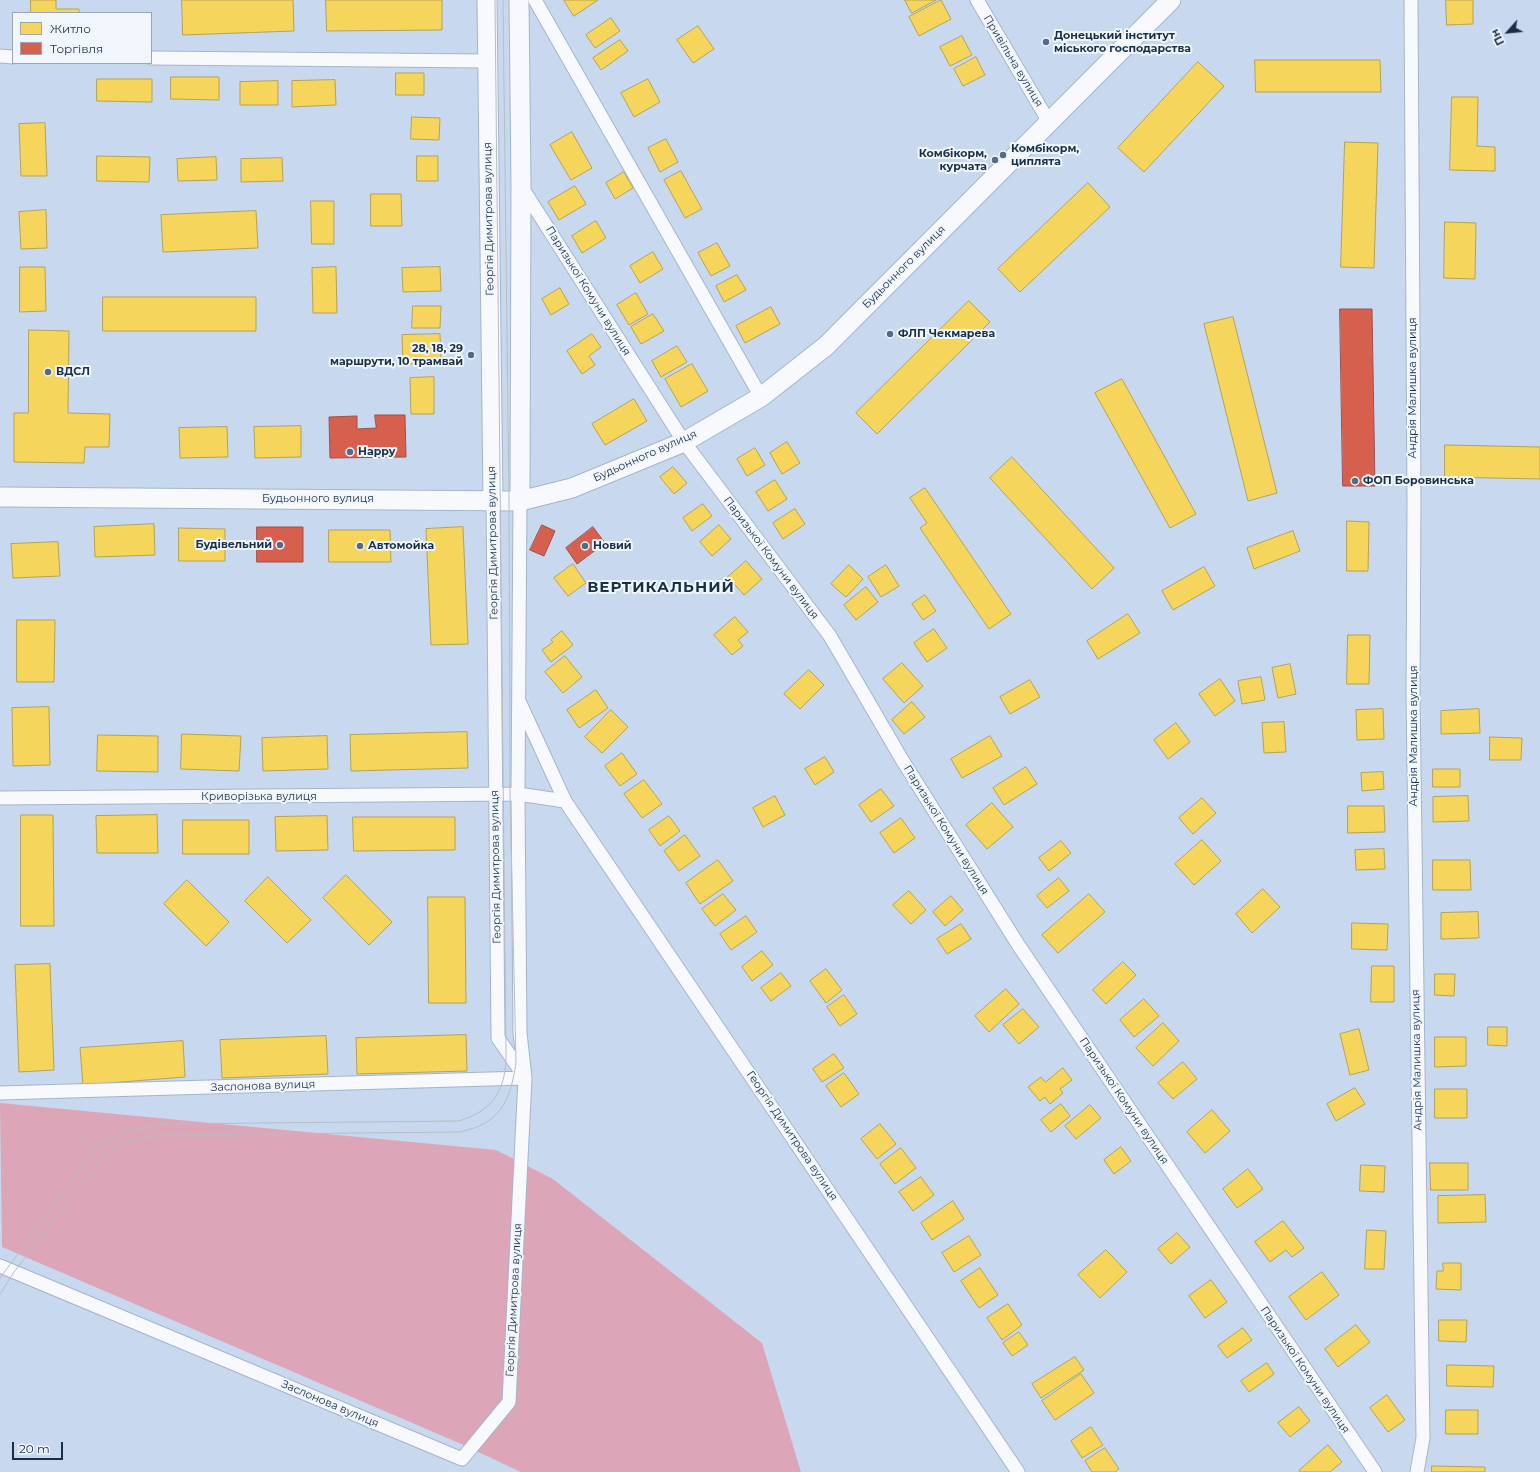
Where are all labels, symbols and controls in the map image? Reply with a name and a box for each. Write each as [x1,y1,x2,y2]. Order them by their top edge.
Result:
legend [12,12,152,64]
north arrow [1488,12,1528,52]
street label: Привільна вулиця [980,13,1046,109]
text: Житло [50,21,91,36]
text: Пн [1487,27,1507,48]
place label: Донецький інститут міського господарства [1054,29,1191,55]
marker: Донецький інститут міського господарства [1041,37,1051,47]
text: Торгівля [50,41,103,56]
street label: Георгія Димитрова вулиця [481,142,497,296]
place label: Комбікорм, циплята [1011,142,1079,168]
place label: Комбікорм, курчата [919,147,987,173]
marker: Комбікорм, циплята [998,150,1008,160]
marker: Комбікорм, курчата [990,155,1000,165]
street label: Будьонного вулиця [860,223,948,311]
street label: Паризької Комуни вулиця [543,224,633,358]
street label: Андрія Малишка вулиця [1406,317,1420,459]
place label: ФЛП Чекмарева [898,327,995,341]
marker: ФЛП Чекмарева [885,329,895,339]
place label: 28, 18, 29 маршрути, 10 трамвай [330,342,463,368]
marker: 28, 18, 29 маршрути, 10 трамвай [466,350,476,360]
place label: ВДСЛ [56,365,90,379]
marker: ВДСЛ [43,367,53,377]
street label: Будьонного вулиця [591,427,699,485]
place label: Happy [358,445,395,459]
marker: Happy [345,447,355,457]
street label: Георгія Димитрова вулиця [485,466,501,620]
place label: ФОП Боровинська [1363,474,1474,488]
marker: ФОП Боровинська [1350,476,1360,486]
street label: Будьонного вулиця [262,492,374,506]
street label: Паризької Комуни вулиця [721,494,821,622]
place label: Будівельний [196,538,272,552]
place label: Автомойка [368,539,434,553]
place label: Новий [593,539,632,553]
marker: Будівельний [275,540,285,550]
marker: Автомойка [355,541,365,551]
marker: Новий [580,541,590,551]
district label: ВЕРТИКАЛЬНИЙ [587,579,735,597]
street label: Андрія Малишка вулиця [1407,665,1421,807]
street label: Паризької Комуни вулиця [901,763,991,897]
street label: Криворізька вулиця [201,790,317,804]
street label: Георгія Димитрова вулиця [488,790,504,944]
street label: Андрія Малишка вулиця [1409,989,1425,1131]
street label: Паризької Комуни вулиця [1077,1035,1171,1167]
street label: Георгія Димитрова вулиця [744,1069,840,1203]
street label: Заслонова вулиця [210,1078,316,1094]
street label: Георгія Димитрова вулиця [503,1223,525,1377]
street label: Паризької Комуни вулиця [1258,1304,1352,1436]
street label: Заслонова вулиця [279,1377,381,1431]
scale bar [14,1434,65,1460]
text: 20 m [19,1441,50,1456]

